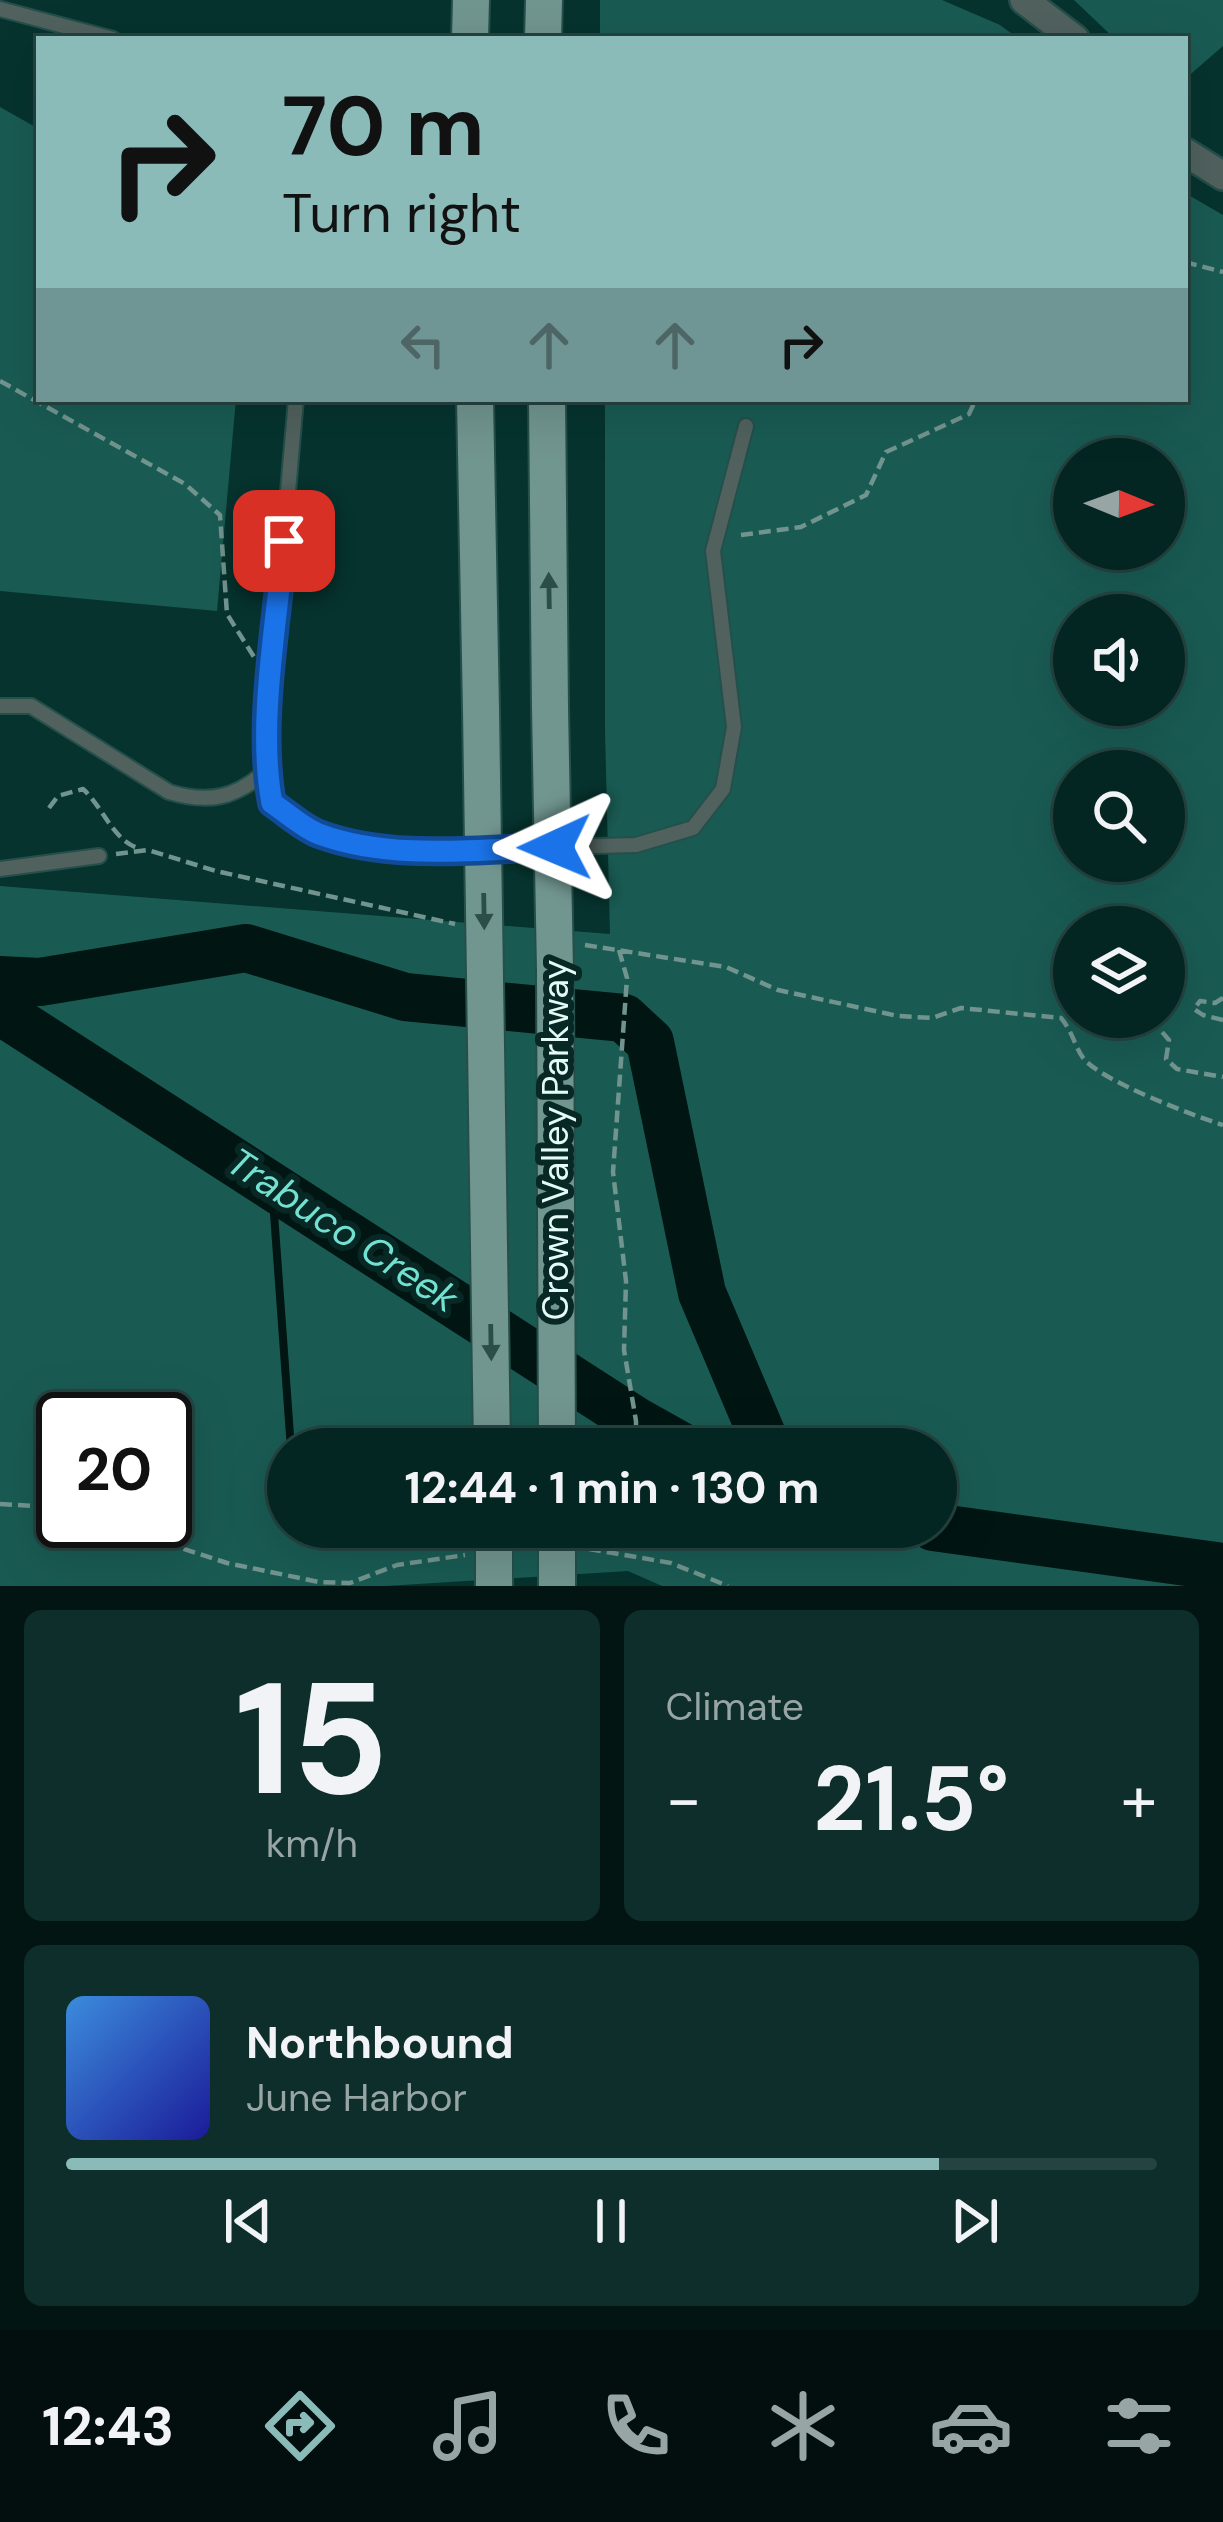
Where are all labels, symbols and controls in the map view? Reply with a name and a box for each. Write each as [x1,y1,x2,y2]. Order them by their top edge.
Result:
text: 70 m [282,72,485,181]
icon: right [84,84,240,240]
text: Turn right [282,178,521,249]
icon: left [390,312,456,378]
icon: ahead [516,312,582,378]
icon: ahead [642,312,708,378]
icon: right [768,312,834,378]
north arrow [1053,438,1185,570]
map controls [1053,438,1185,1038]
pin [233,490,335,592]
icon: arrive [251,508,317,574]
one-way arrow [539,571,559,609]
button: sound [1053,594,1185,726]
button: search [1053,750,1185,882]
position arrow [492,784,618,910]
one-way arrow [474,893,494,931]
button: layers [1053,906,1185,1038]
street label: Crown Valley Parkway [532,960,579,1320]
water label: Trabuco Creek [218,1136,469,1324]
one-way arrow [481,1324,500,1362]
speed limit sign: 20 [36,1392,192,1548]
text: 12:44 · 1 min · 130 m [405,1458,819,1517]
text: 15 [235,1638,389,1841]
text: Climate [666,1681,804,1732]
text: 21.5° [813,1741,1009,1858]
text: − [666,1757,702,1842]
text: + [1121,1757,1157,1842]
text: km/h [266,1818,358,1869]
text: Northbound [246,2013,514,2072]
text: June Harbor [246,2072,467,2123]
icon: previous [215,2188,281,2254]
icon: pause [578,2188,644,2254]
icon: next [942,2188,1008,2254]
icon: directions [258,2384,342,2468]
icon: music [426,2384,510,2468]
icon: phone [594,2384,678,2468]
icon: climate [761,2384,845,2468]
icon: car [929,2384,1013,2468]
icon: filters [1097,2384,1181,2468]
text: 12:43 [42,2391,174,2462]

